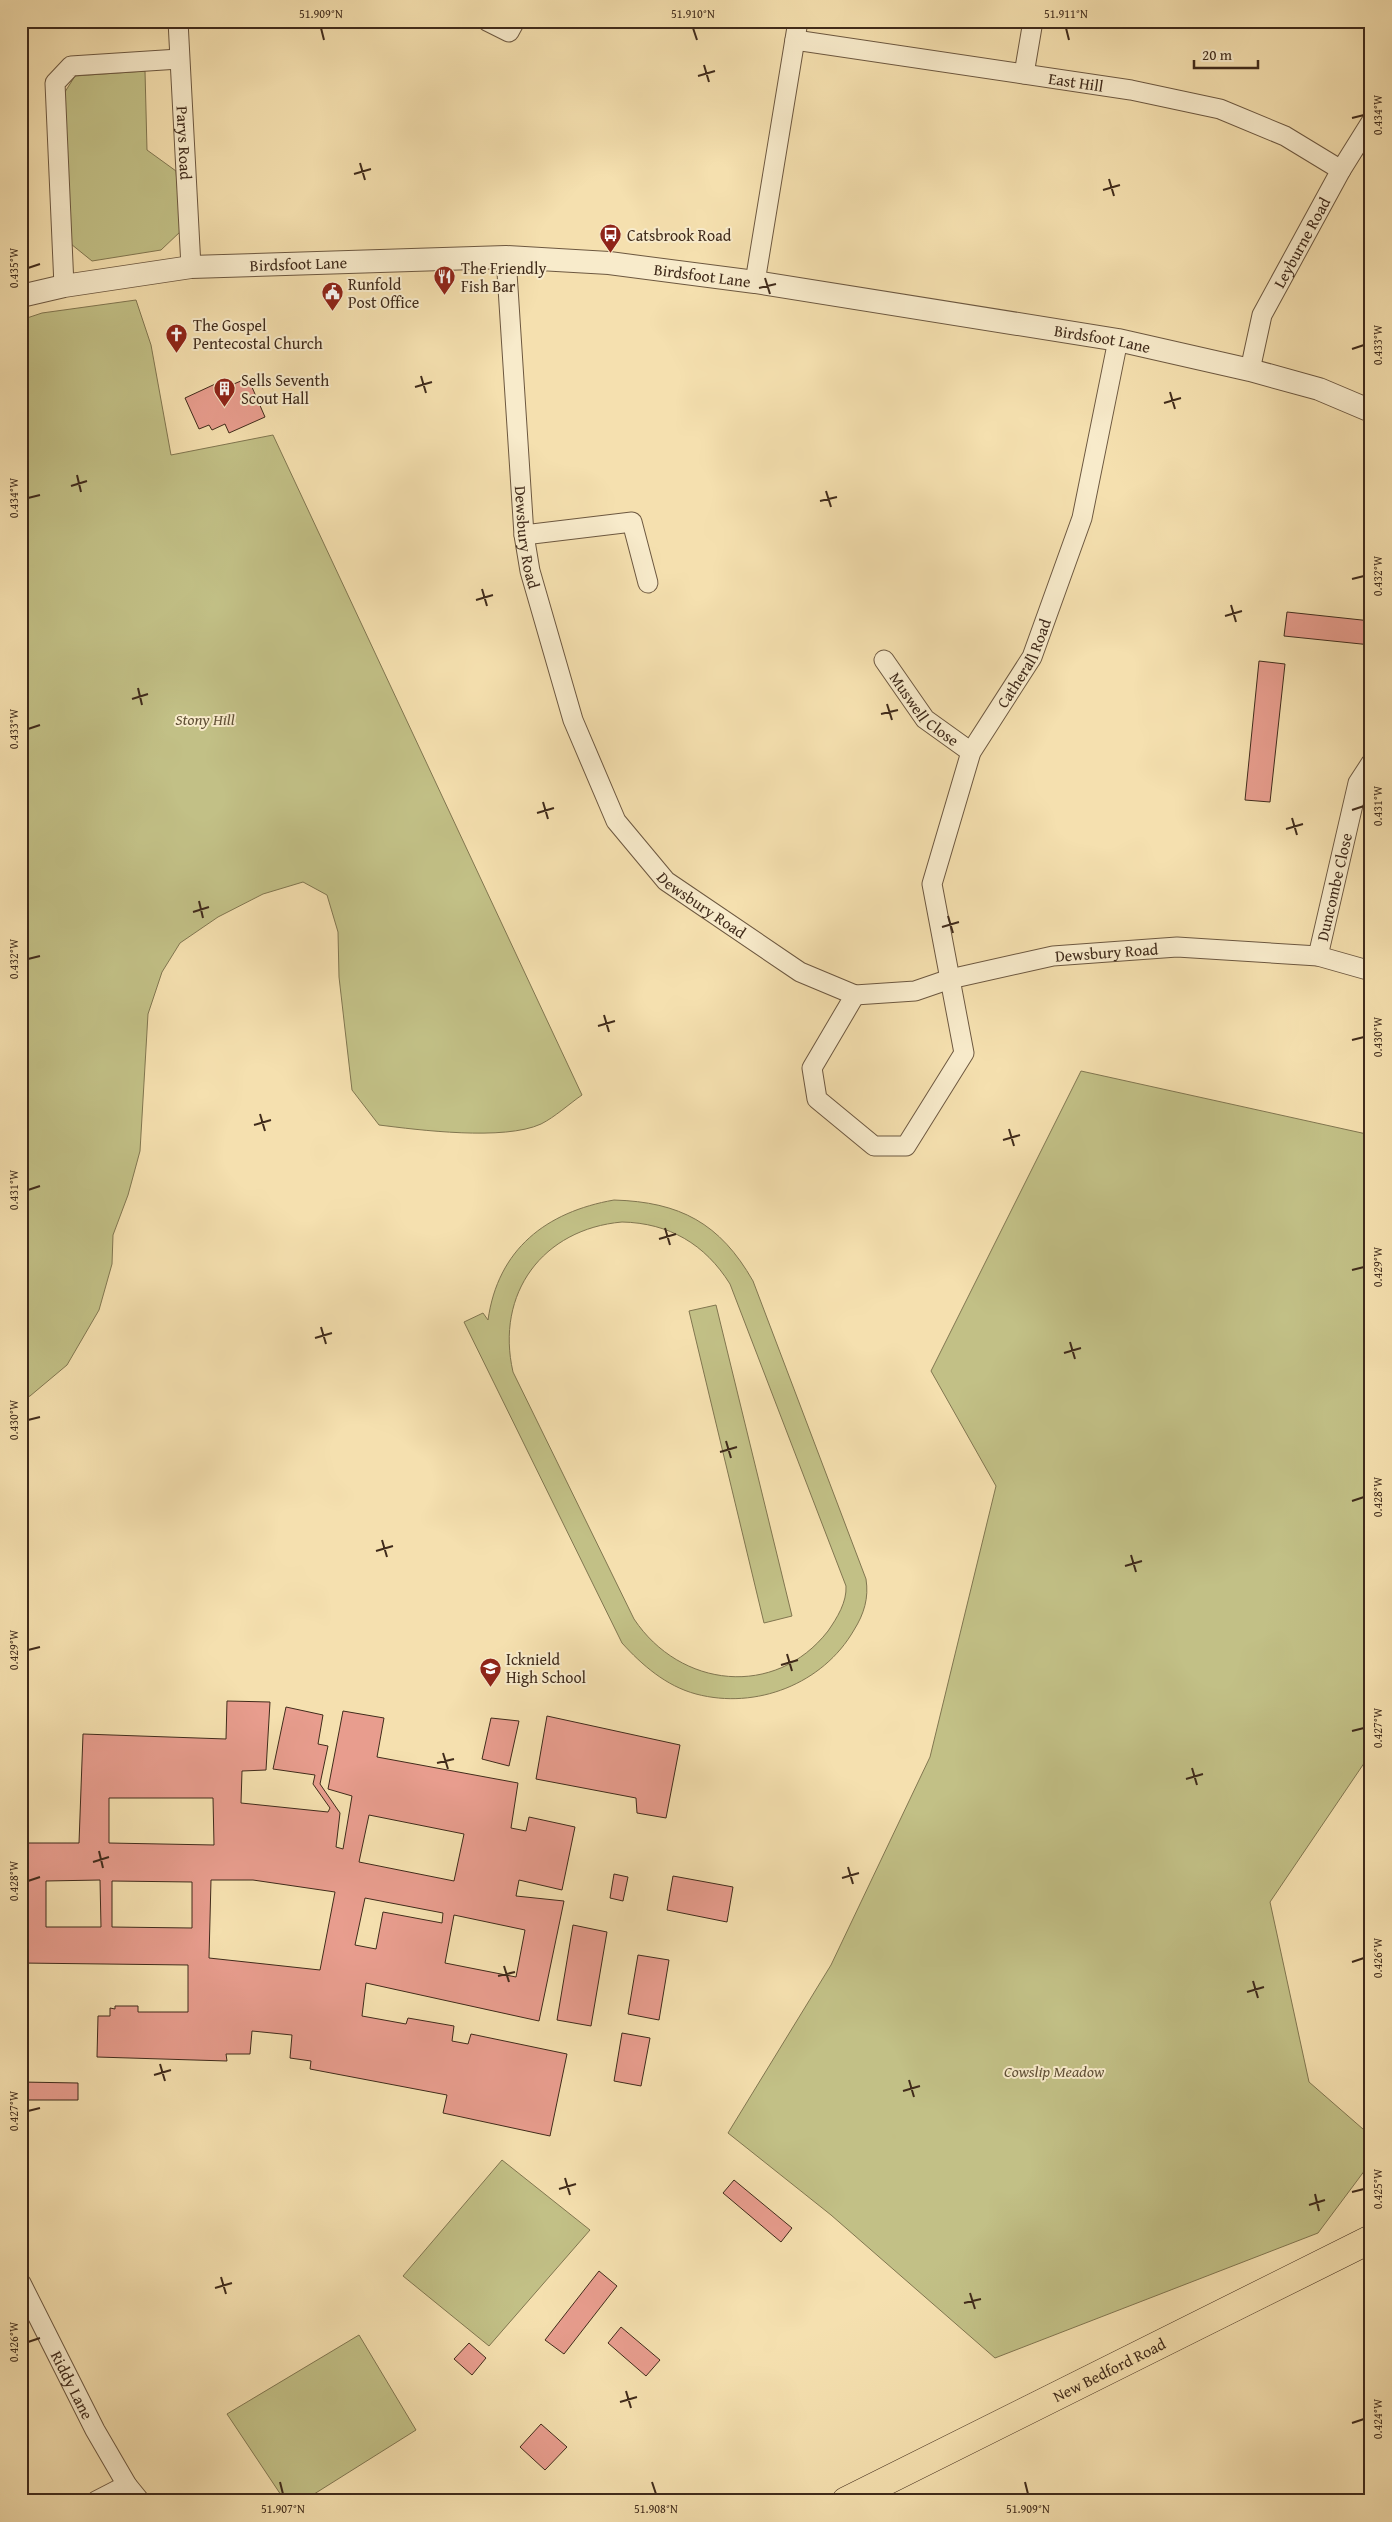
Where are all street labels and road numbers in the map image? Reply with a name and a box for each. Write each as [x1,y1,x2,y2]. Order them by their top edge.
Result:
street label: East Hill [1047,66,1106,98]
street label: Parys Road [170,105,198,181]
street label: Leyburne Road [1267,192,1336,292]
street label: Birdsfoot Lane [249,250,347,277]
street label: Birdsfoot Lane [652,257,752,293]
street label: Birdsfoot Lane [1052,318,1153,359]
street label: Dewsbury Road [509,485,547,592]
street label: Catherall Road [990,615,1057,713]
street label: Muswell Close [884,667,964,752]
street label: Duncombe Close [1310,830,1358,943]
street label: Dewsbury Road [651,867,751,944]
street label: Dewsbury Road [1054,936,1159,968]
street label: New Bedford Road [1049,2331,1170,2408]
street label: Riddy Lane [45,2346,100,2423]

